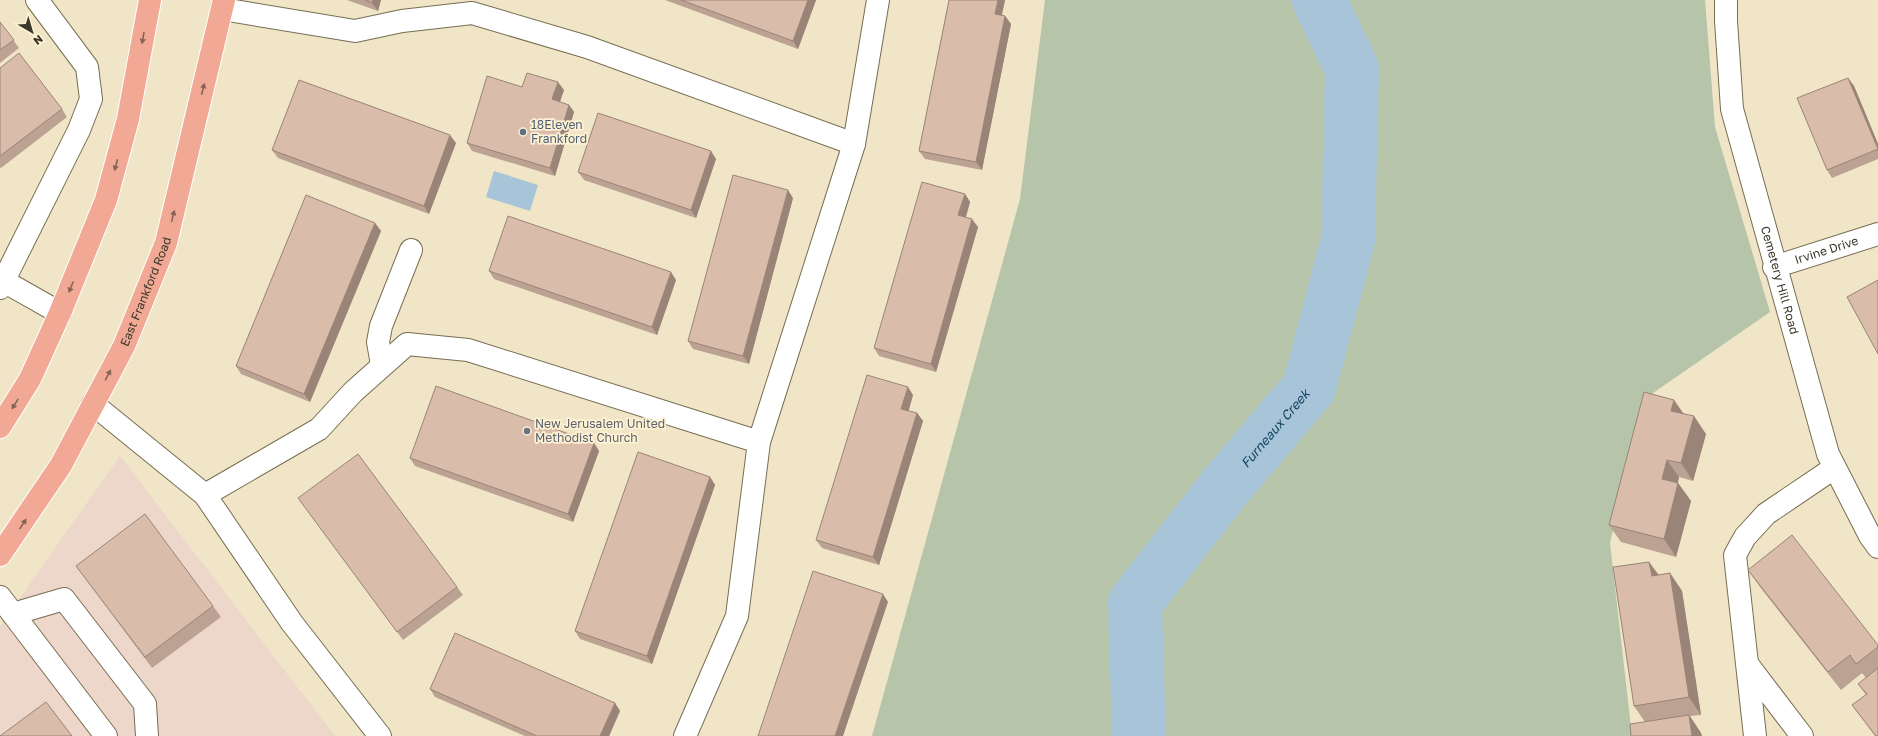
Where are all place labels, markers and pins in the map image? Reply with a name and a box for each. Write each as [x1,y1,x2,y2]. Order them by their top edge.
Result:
place label: 18Eleven Frankford [531,117,587,146]
marker: 18Eleven Frankford [518,127,528,137]
place label: New Jerusalem United Methodist Church [535,416,665,445]
marker: New Jerusalem United Methodist Church [522,426,532,436]

